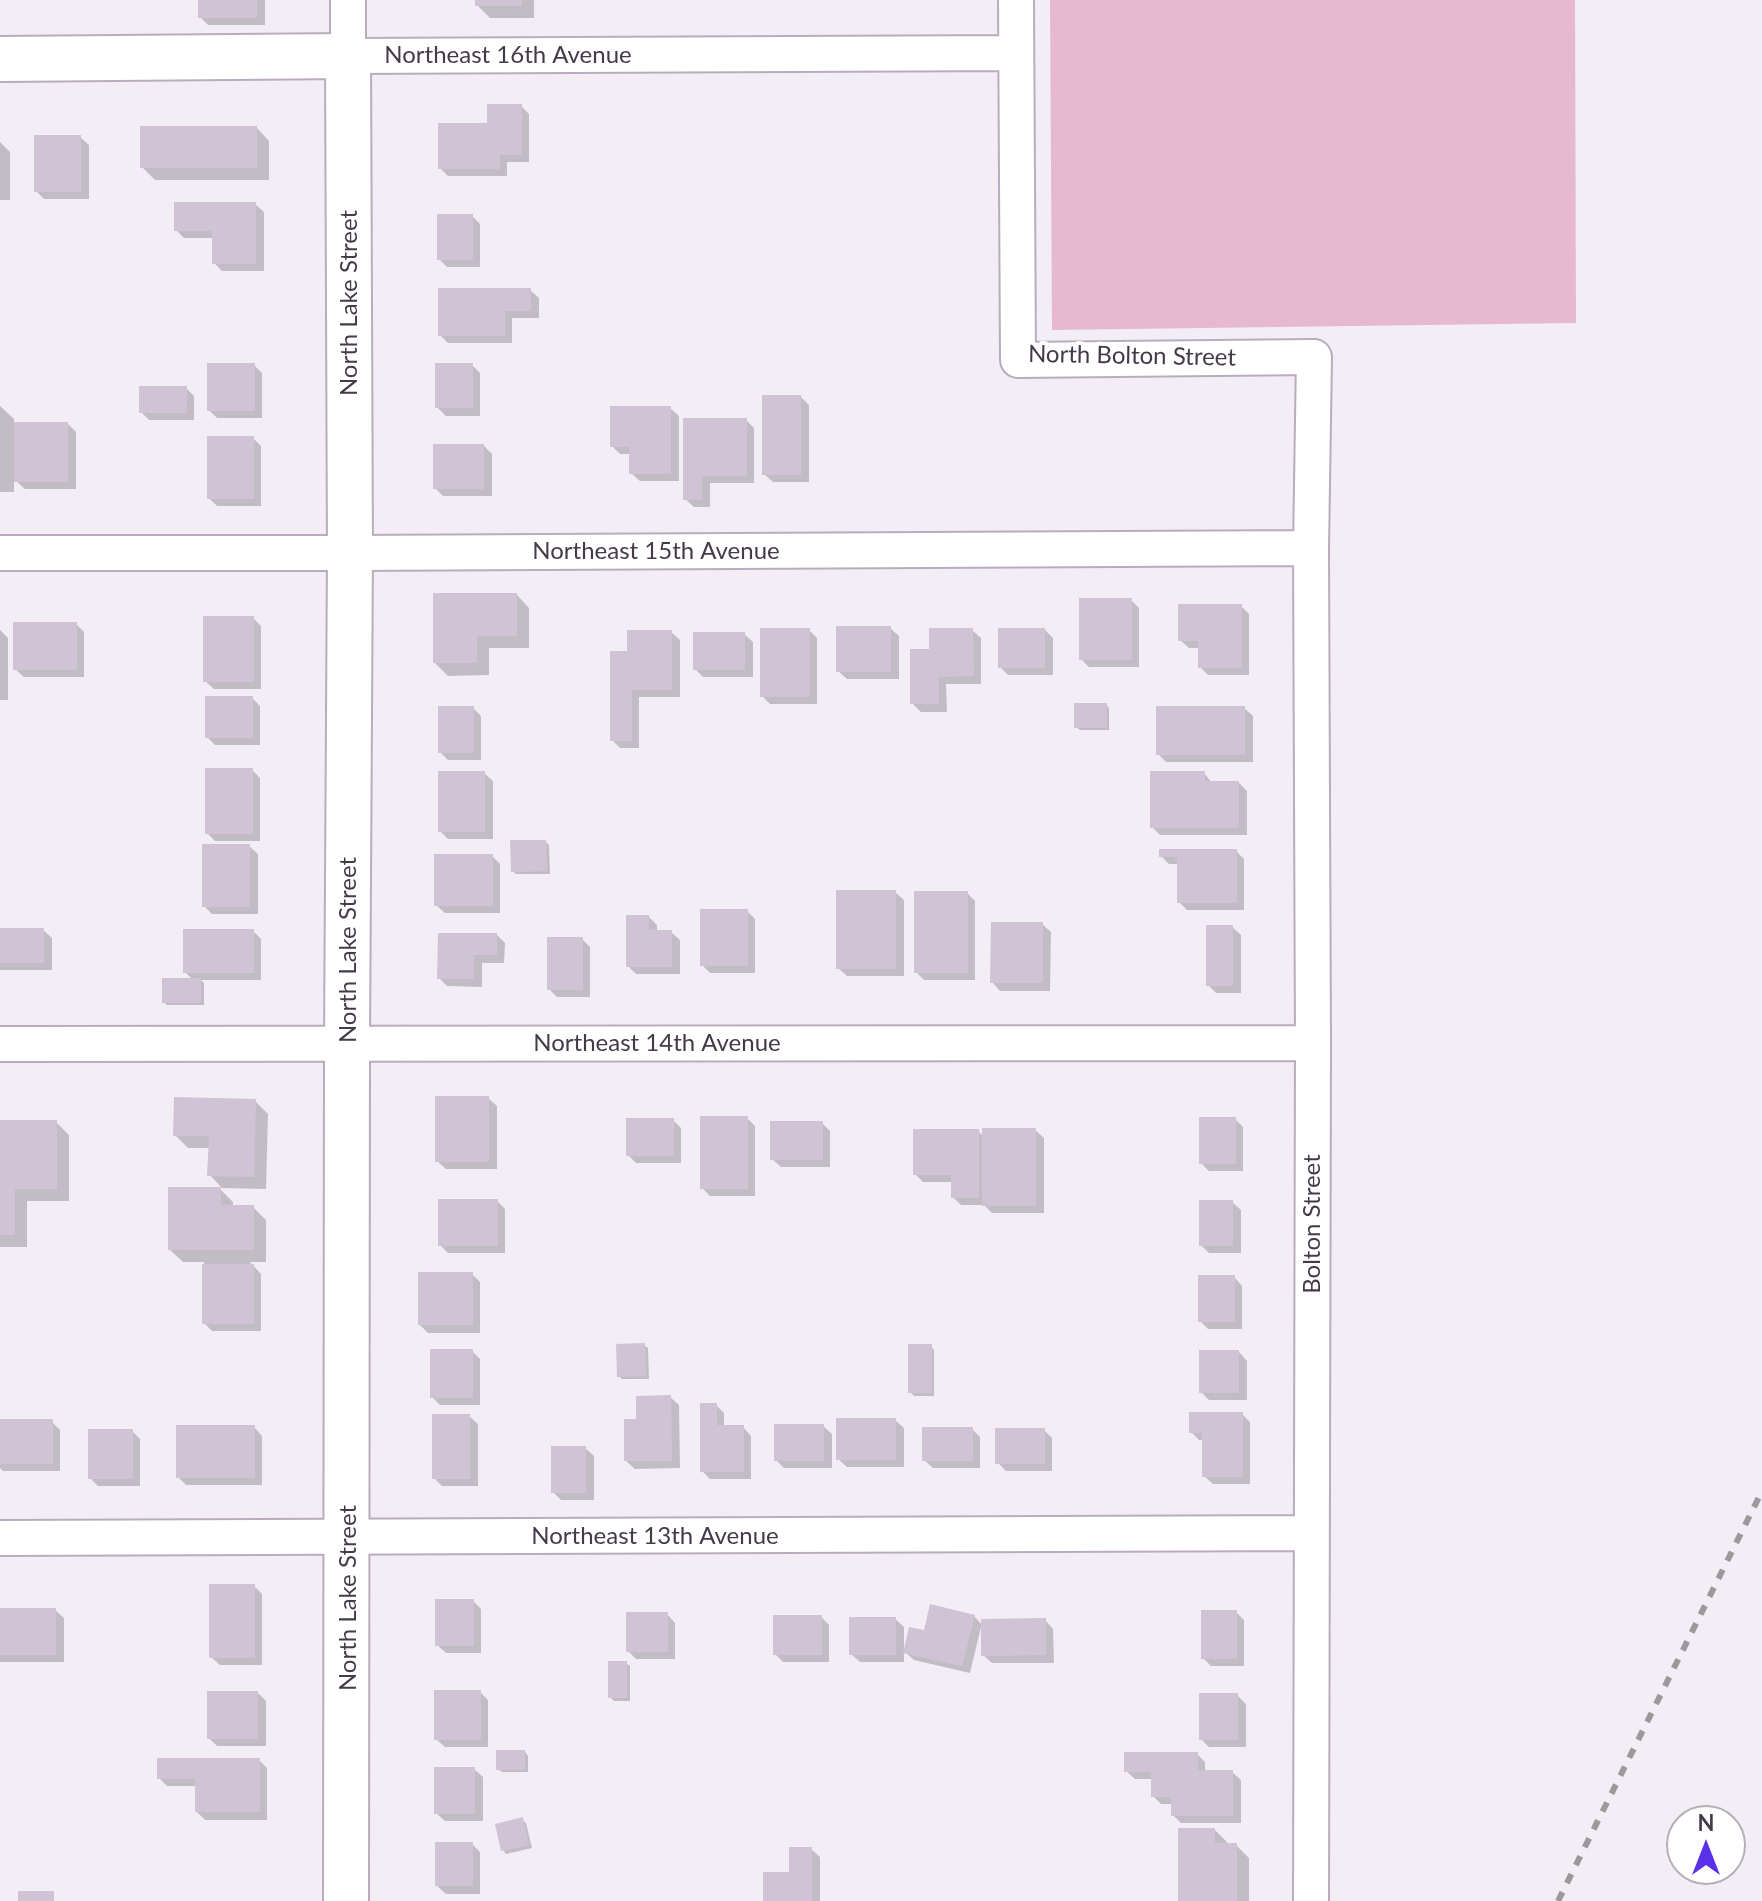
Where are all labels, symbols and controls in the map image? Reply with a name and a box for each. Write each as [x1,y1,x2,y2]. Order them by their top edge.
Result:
street label: Northeast 16th Avenue [384,41,632,69]
street label: North Lake Street [335,210,363,396]
street label: North Bolton Street [1028,340,1236,372]
street label: Northeast 15th Avenue [532,537,780,565]
street label: North Lake Street [334,857,362,1043]
street label: Northeast 14th Avenue [533,1029,781,1057]
street label: Bolton Street [1298,1154,1326,1294]
street label: North Lake Street [334,1505,362,1691]
street label: Northeast 13th Avenue [531,1522,779,1550]
north arrow [1666,1805,1746,1885]
text: N [1698,1809,1714,1836]

